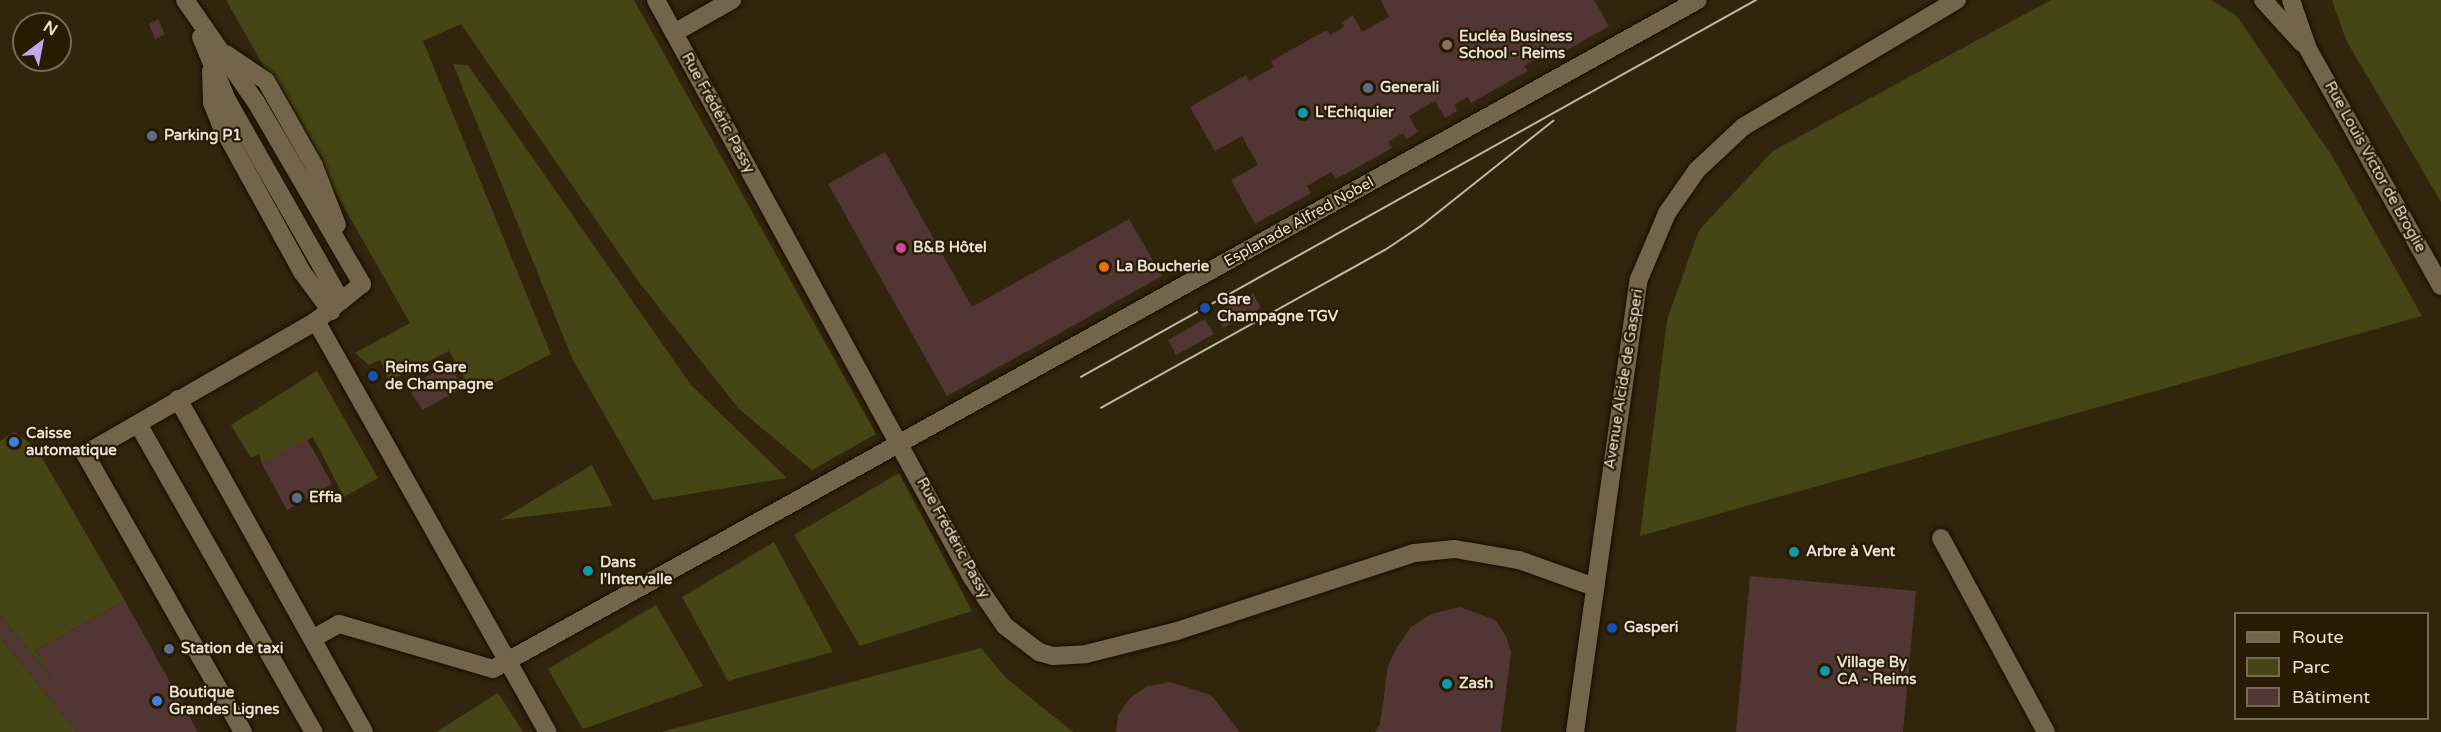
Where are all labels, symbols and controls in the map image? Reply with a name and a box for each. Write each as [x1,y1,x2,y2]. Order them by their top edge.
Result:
north arrow [12,12,72,72]
text: N [40,17,61,40]
place label: Eucléa Business School - Reims [1459,27,1572,62]
marker: Eucléa Business School - Reims [1440,38,1454,52]
street label: Rue Frédéric Passy [677,50,759,176]
street label: Rue Louis Victor de Broglie [2320,78,2430,256]
place label: Generali [1380,79,1439,97]
marker: Generali [1361,81,1375,95]
place label: L'Echiquier [1315,104,1394,122]
marker: L'Echiquier [1296,106,1310,120]
place label: Parking P1 [164,127,242,145]
marker: Parking P1 [145,129,159,143]
street label: Esplanade Alfred Nobel [1221,173,1377,271]
place label: B&B Hôtel [913,239,987,257]
marker: B&B Hôtel [894,241,908,255]
place label: La Boucherie [1116,258,1209,276]
marker: La Boucherie [1097,260,1111,274]
street label: Avenue Alcide de Gasperi [1601,288,1647,470]
place label: Gare Champagne TGV [1217,290,1338,325]
marker: Gare Champagne TGV [1198,301,1212,315]
place label: Reims Gare de Champagne [385,358,494,393]
marker: Reims Gare de Champagne [366,369,380,383]
place label: Caisse automatique [26,424,117,459]
marker: Caisse automatique [7,435,21,449]
street label: Rue Frédéric Passy [912,475,994,601]
place label: Effia [309,489,342,507]
marker: Effia [290,491,304,505]
place label: Arbre à Vent [1806,543,1895,561]
marker: Arbre à Vent [1787,545,1801,559]
place label: Dans l'Intervalle [600,553,672,588]
marker: Dans l'Intervalle [581,564,595,578]
legend [2234,612,2429,720]
place label: Gasperi [1624,619,1678,637]
marker: Gasperi [1605,621,1619,635]
text: Route [2292,626,2344,648]
place label: Station de taxi [181,640,283,658]
marker: Station de taxi [162,642,176,656]
place label: Village By CA - Reims [1837,653,1916,688]
text: Parc [2292,656,2330,678]
marker: Village By CA - Reims [1818,664,1832,678]
place label: Zash [1459,675,1493,693]
marker: Zash [1440,677,1454,691]
place label: Boutique Grandes Lignes [169,683,279,718]
text: Bâtiment [2292,686,2370,708]
marker: Boutique Grandes Lignes [150,694,164,708]

